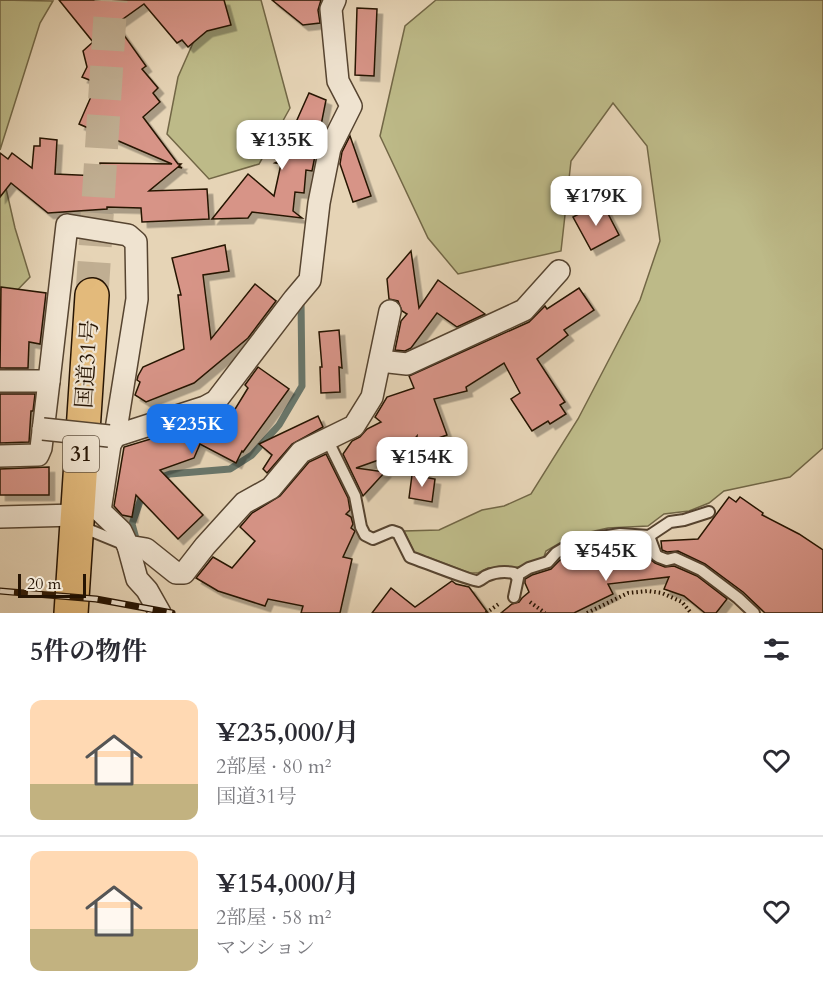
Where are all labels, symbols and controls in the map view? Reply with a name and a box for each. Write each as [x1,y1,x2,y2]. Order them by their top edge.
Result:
pin: ¥135K [240,120,324,171]
text: ¥135K [251,126,313,153]
pin: ¥179K [554,176,638,227]
text: ¥179K [565,182,627,209]
street label: 国道31号 [69,319,105,409]
pin: ¥235K [150,404,234,455]
text: ¥235K [161,410,223,437]
road number: 31 [63,436,99,472]
pin: ¥154K [380,437,464,488]
text: ¥154K [391,443,453,470]
pin: ¥545K [564,531,648,582]
text: ¥545K [575,537,637,564]
scale bar [18,571,86,598]
text: 20 m [27,573,61,595]
icon: filters [760,633,793,666]
text: 5件の物件 [30,634,147,669]
text: ¥235,000/月 [216,715,359,750]
icon: home [78,724,150,796]
icon: heart [760,744,793,777]
text: 2部屋 · 80 m² [216,753,332,780]
text: 国道31号 [216,783,297,810]
text: ¥154,000/月 [216,866,359,901]
icon: home [78,875,150,947]
icon: heart [760,895,793,928]
text: 2部屋 · 58 m² [216,904,332,931]
text: マンション [216,934,315,961]

